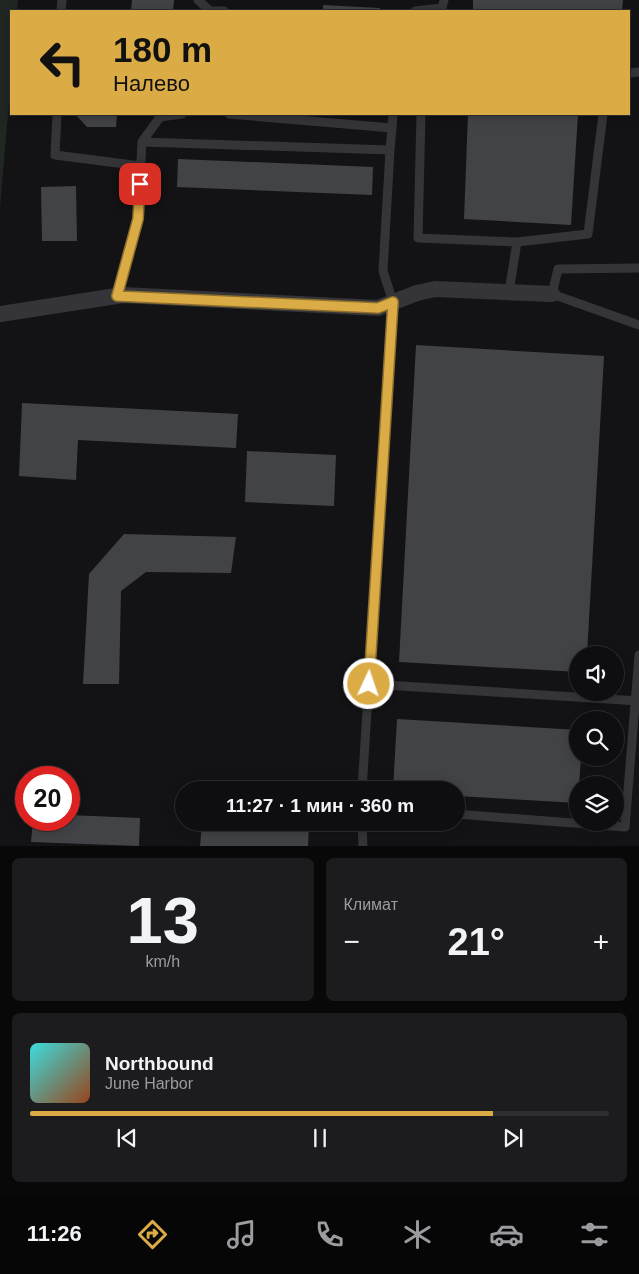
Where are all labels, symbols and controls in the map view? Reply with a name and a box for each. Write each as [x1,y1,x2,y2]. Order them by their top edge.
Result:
icon: left [30,30,95,95]
text: 180 m [113,30,212,69]
text: Налево [113,71,190,96]
pin [119,163,161,205]
icon: arrive [126,170,154,198]
map controls [569,646,624,831]
button: sound [569,646,624,701]
position arrow [342,657,394,709]
button: search [569,711,624,766]
speed limit sign: 20 [15,766,80,831]
button: layers [569,776,624,831]
text: 11:27 · 1 мин · 360 m [226,795,414,816]
text: 13 [127,884,199,957]
text: Климат [344,896,398,913]
text: 21° [448,921,505,963]
text: − [344,926,360,957]
text: + [593,926,609,957]
text: km/h [145,953,180,970]
text: Northbound [105,1053,214,1074]
text: June Harbor [105,1075,193,1092]
icon: previous [113,1124,141,1152]
icon: pause [306,1124,334,1152]
icon: next [499,1124,527,1152]
icon: directions [135,1217,170,1252]
icon: music [224,1217,259,1252]
icon: phone [312,1217,347,1252]
icon: climate [400,1217,435,1252]
icon: car [489,1217,524,1252]
icon: filters [577,1217,612,1252]
text: 11:26 [27,1221,82,1246]

